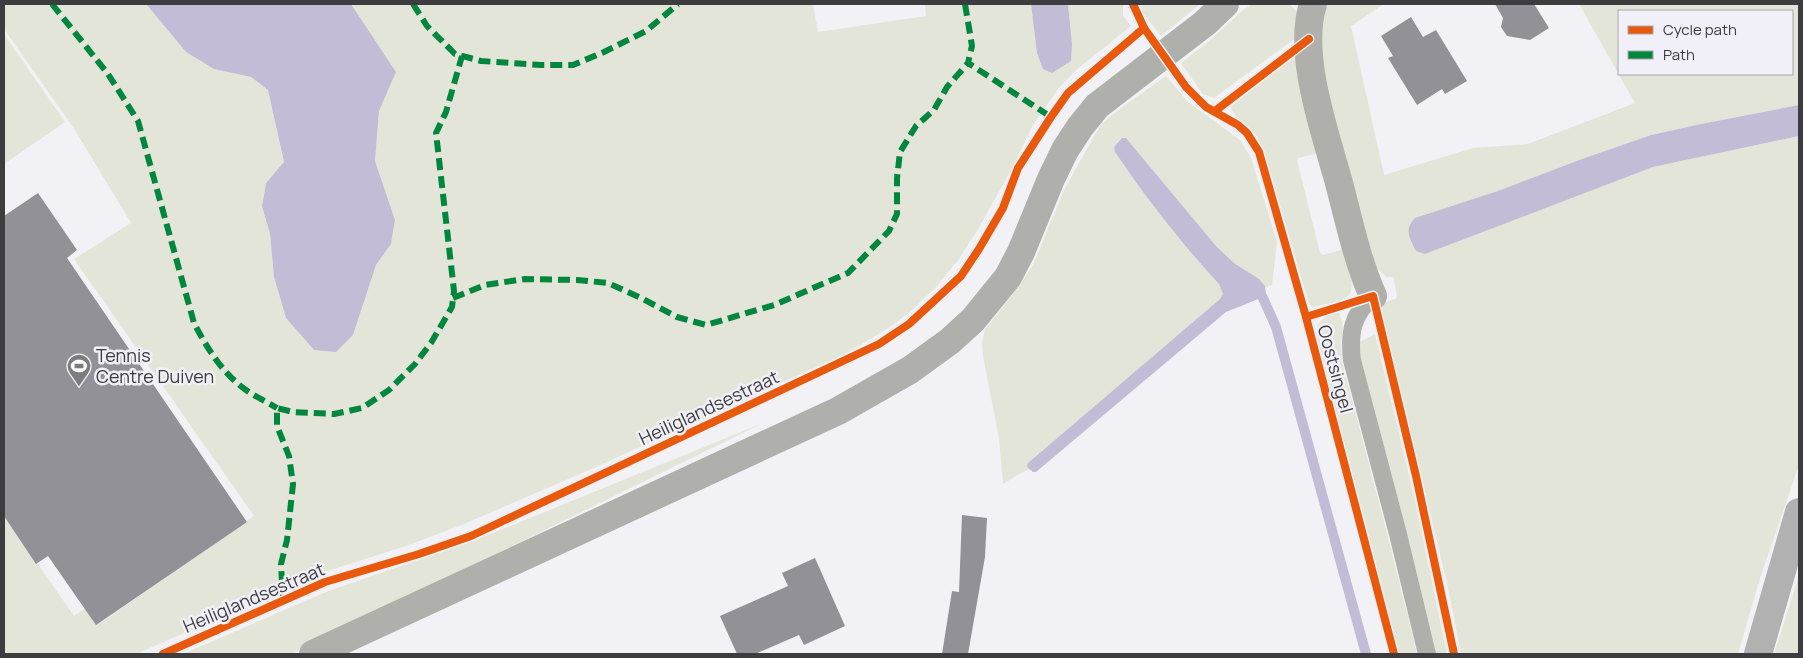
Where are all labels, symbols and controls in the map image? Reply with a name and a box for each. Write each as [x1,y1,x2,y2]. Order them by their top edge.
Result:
legend [1618,10,1793,75]
text: Cycle path [1663,19,1737,40]
text: Path [1663,44,1695,65]
street label: Oostsingel [1313,322,1359,415]
place label: Tennis Centre Duiven [96,343,214,388]
sports icon: Tennis Centre Duiven [66,353,92,387]
street label: Heiliglandsestraat [635,364,782,450]
street label: Heiliglandsestraat [179,556,328,638]

